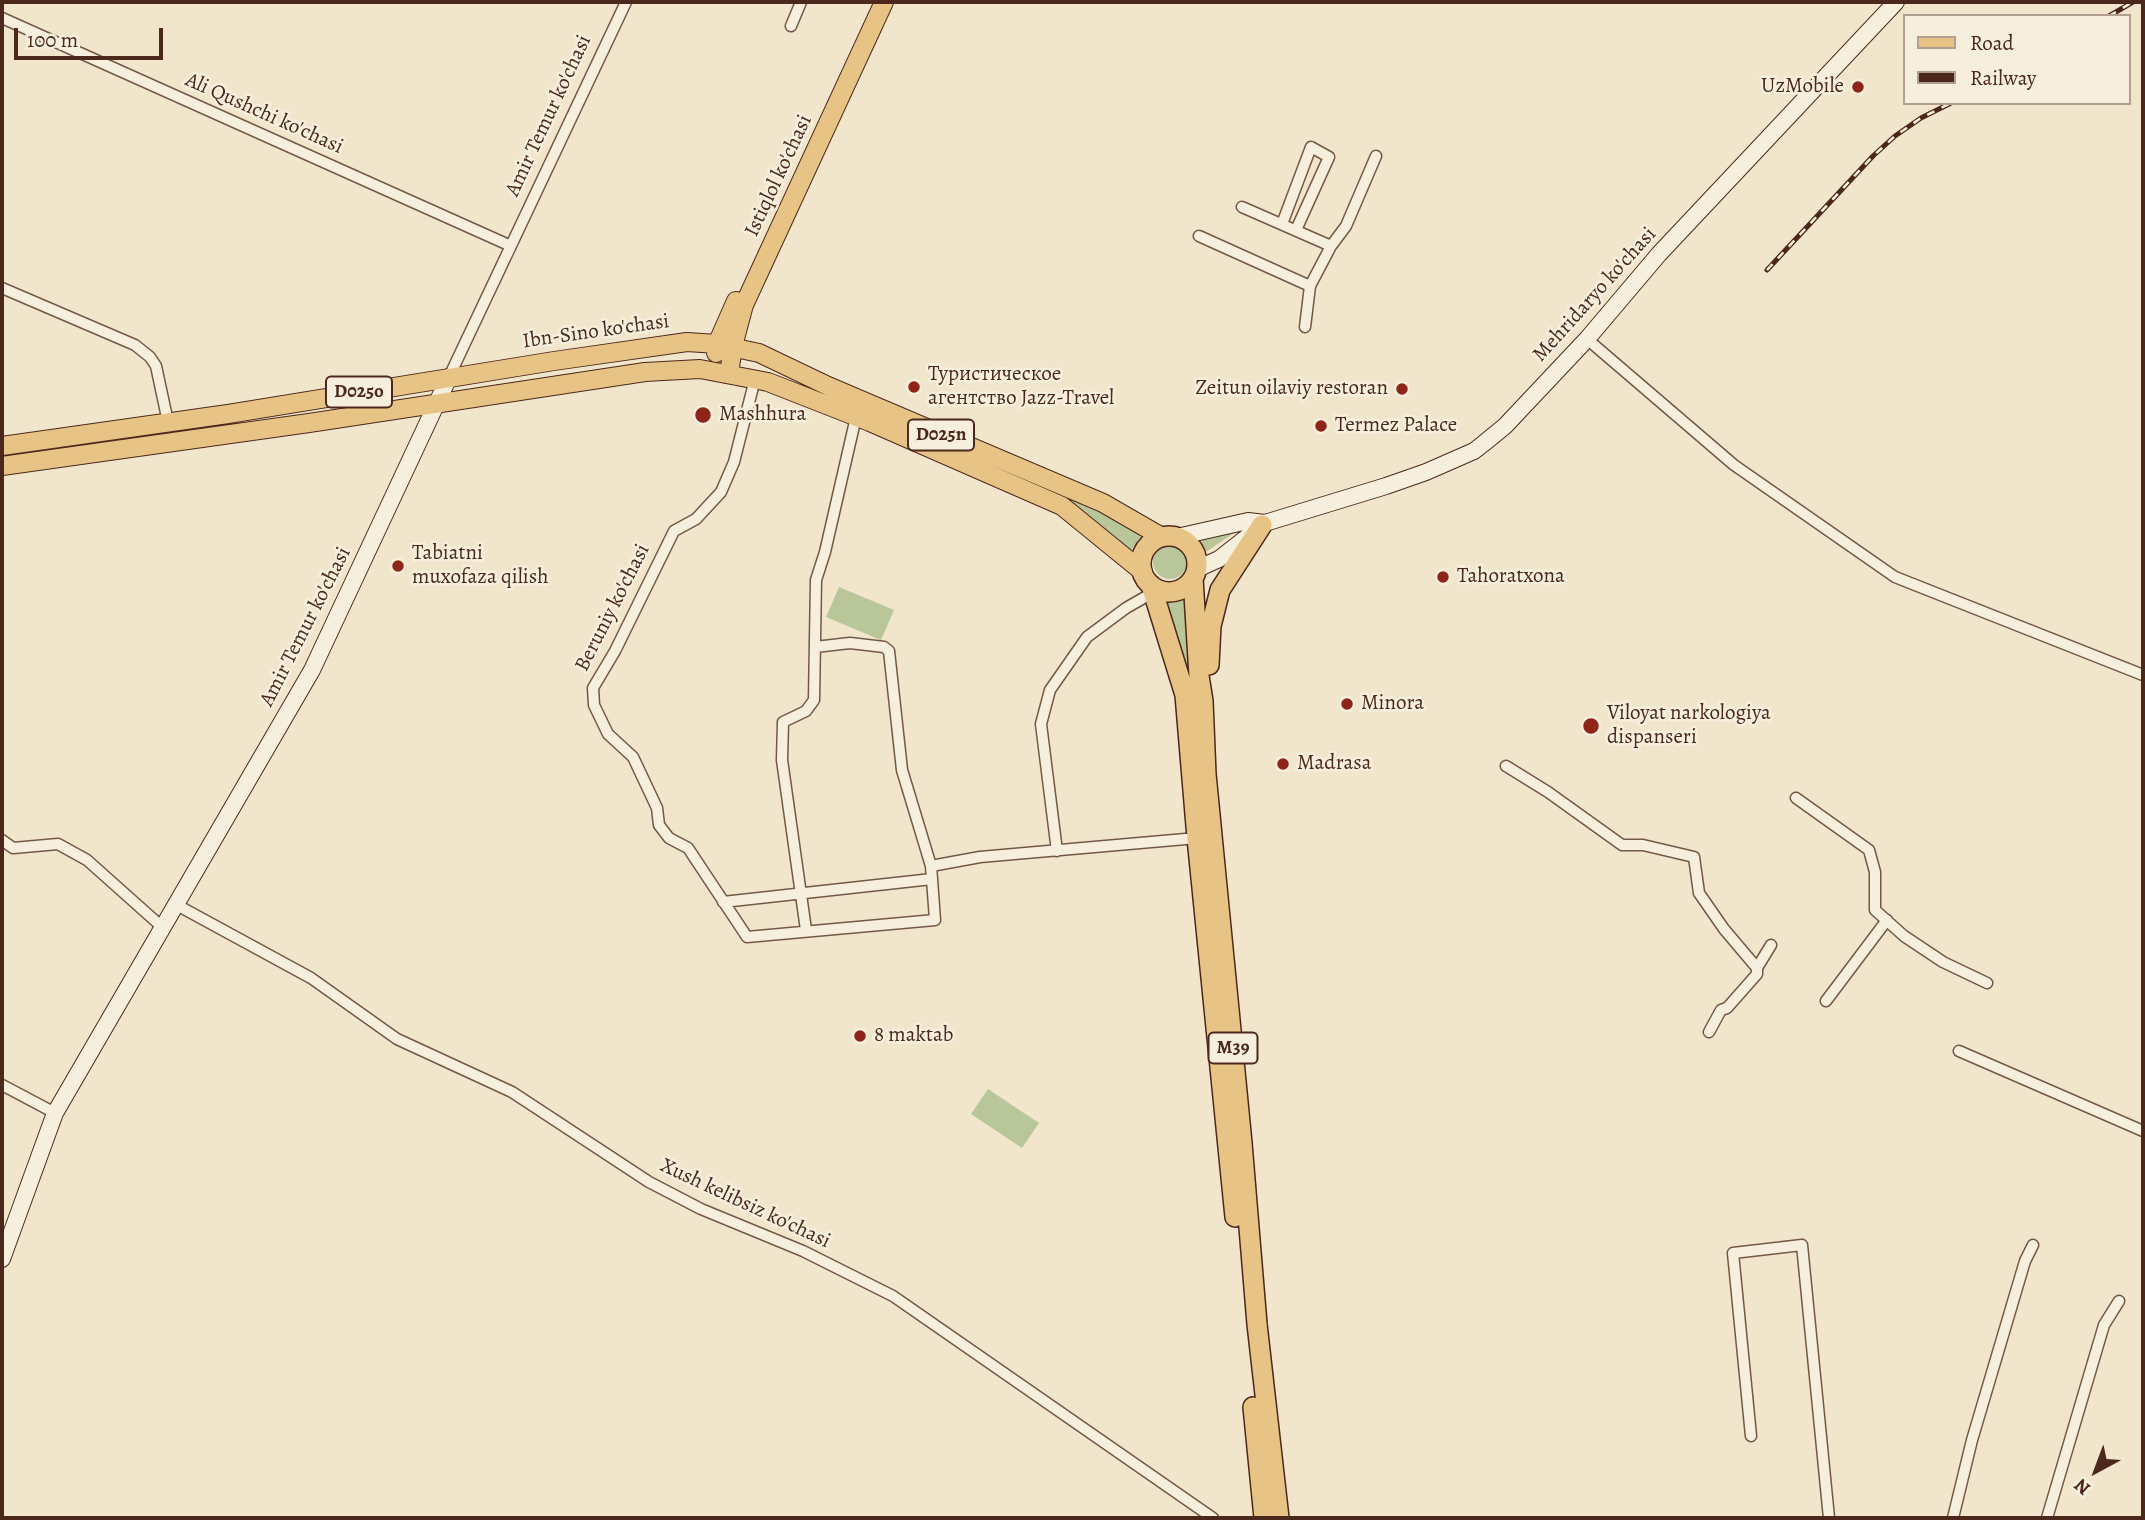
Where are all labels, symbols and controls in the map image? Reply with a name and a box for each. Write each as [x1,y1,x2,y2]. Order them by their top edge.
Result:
scale bar [18,14,166,58]
legend [1904,14,2131,105]
text: 100 m [27,26,78,54]
text: Road [1970,29,2014,57]
street label: Amir Temur ko'chasi [501,31,597,201]
text: Railway [1970,64,2036,92]
street label: Ali Qushchi ko'chasi [181,68,347,160]
place label: UzMobile [1761,74,1844,100]
marker: UzMobile [1850,79,1866,95]
street label: Istiqlol ko'chasi [740,111,818,241]
street label: Мehridaryo ko'chasi [1528,222,1662,368]
street label: Ibn-Sino ko'chasi [521,309,671,355]
place label: Туристическое агентство Jazz-Travel [928,362,1114,412]
road number: D025o [326,376,392,408]
place label: Zeitun oilaviy restoran [1195,376,1388,402]
marker: Туристическое агентство Jazz-Travel [906,379,922,395]
marker: Zeitun oilaviy restoran [1394,381,1410,397]
place label: Mashhura [719,402,806,428]
marker: Mashhura [693,405,713,425]
place label: Termez Palace [1335,413,1457,439]
marker: Termez Palace [1313,418,1329,434]
road number: D025n [908,420,974,450]
street label: Beruniy ko'chasi [570,540,656,676]
place label: Tabiatni muxofaza qilish [412,541,548,591]
street label: Amir Temur ko'chasi [255,543,357,711]
marker: Tabiatni muxofaza qilish [390,558,406,574]
place label: Tahoratxona [1457,564,1565,590]
marker: Tahoratxona [1435,569,1451,585]
place label: Minora [1361,691,1424,717]
marker: Minora [1339,696,1355,712]
place label: Viloyat narkologiya dispanseri [1607,701,1771,751]
marker: Viloyat narkologiya dispanseri [1581,716,1601,736]
place label: Madrasa [1297,751,1371,777]
marker: Madrasa [1275,756,1291,772]
place label: 8 maktab [874,1023,953,1049]
marker: 8 maktab [852,1028,868,1044]
road number: M39 [1208,1032,1258,1064]
street label: Xush kelibsiz ko'chasi [656,1153,834,1255]
north arrow [2061,1436,2131,1506]
text: N [2068,1472,2096,1501]

